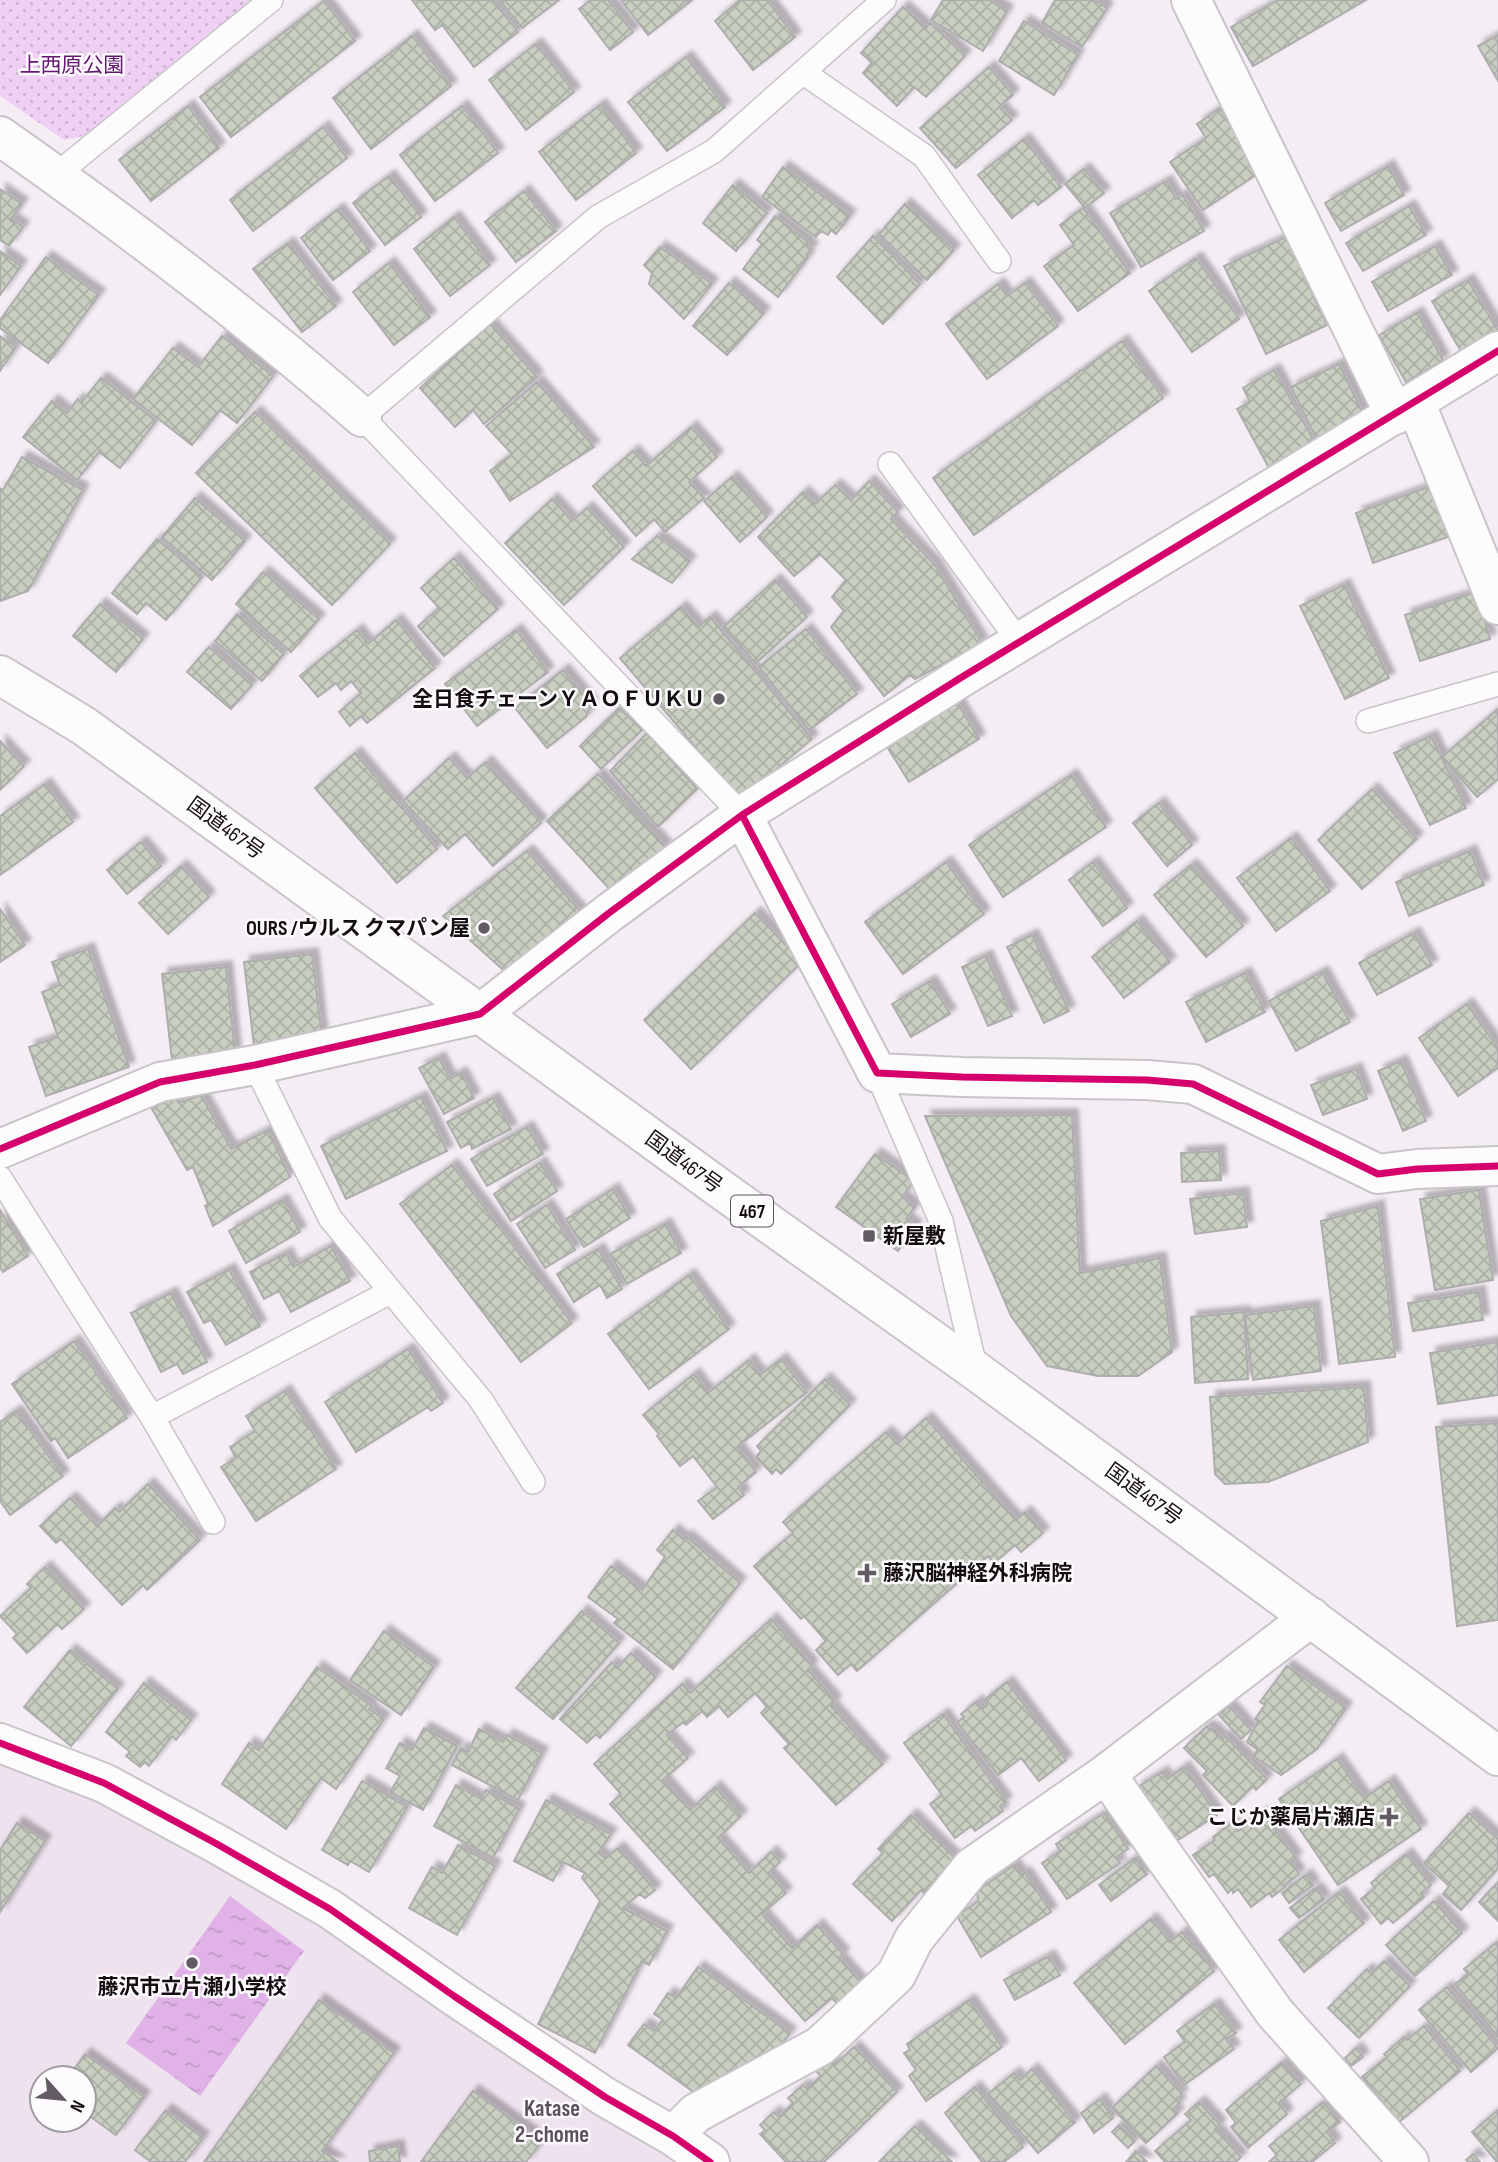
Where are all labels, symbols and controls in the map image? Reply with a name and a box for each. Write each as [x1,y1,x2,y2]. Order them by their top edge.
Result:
park label: 上西原公園 [20,53,125,78]
place label: 全日食チェーンＹＡＯＦＵＫＵ [412,687,705,712]
marker: 全日食チェーンＹＡＯＦＵＫＵ [711,691,727,707]
street label: 国道467号 [182,792,269,865]
place label: OURS /ウルス クマパン屋 [246,916,470,941]
marker: OURS /ウルス クマパン屋 [476,920,492,936]
street label: 国道467号 [640,1126,727,1199]
road number: 467 [731,1196,773,1226]
place label: 新屋敷 [883,1224,946,1249]
marker: 新屋敷 [861,1228,877,1244]
street label: 国道467号 [1100,1458,1187,1531]
place label: 藤沢脳神経外科病院 [883,1561,1072,1586]
marker: 藤沢脳神経外科病院 [857,1563,877,1583]
place label: こじか薬局片瀬店 [1207,1805,1375,1830]
marker: こじか薬局片瀬店 [1381,1809,1397,1825]
marker: 藤沢市立片瀬小学校 [184,1955,200,1971]
place label: 藤沢市立片瀬小学校 [98,1975,287,2000]
north arrow [28,2064,98,2134]
district label: Katase 2-chome [515,2095,589,2149]
text: N [64,2096,89,2116]

